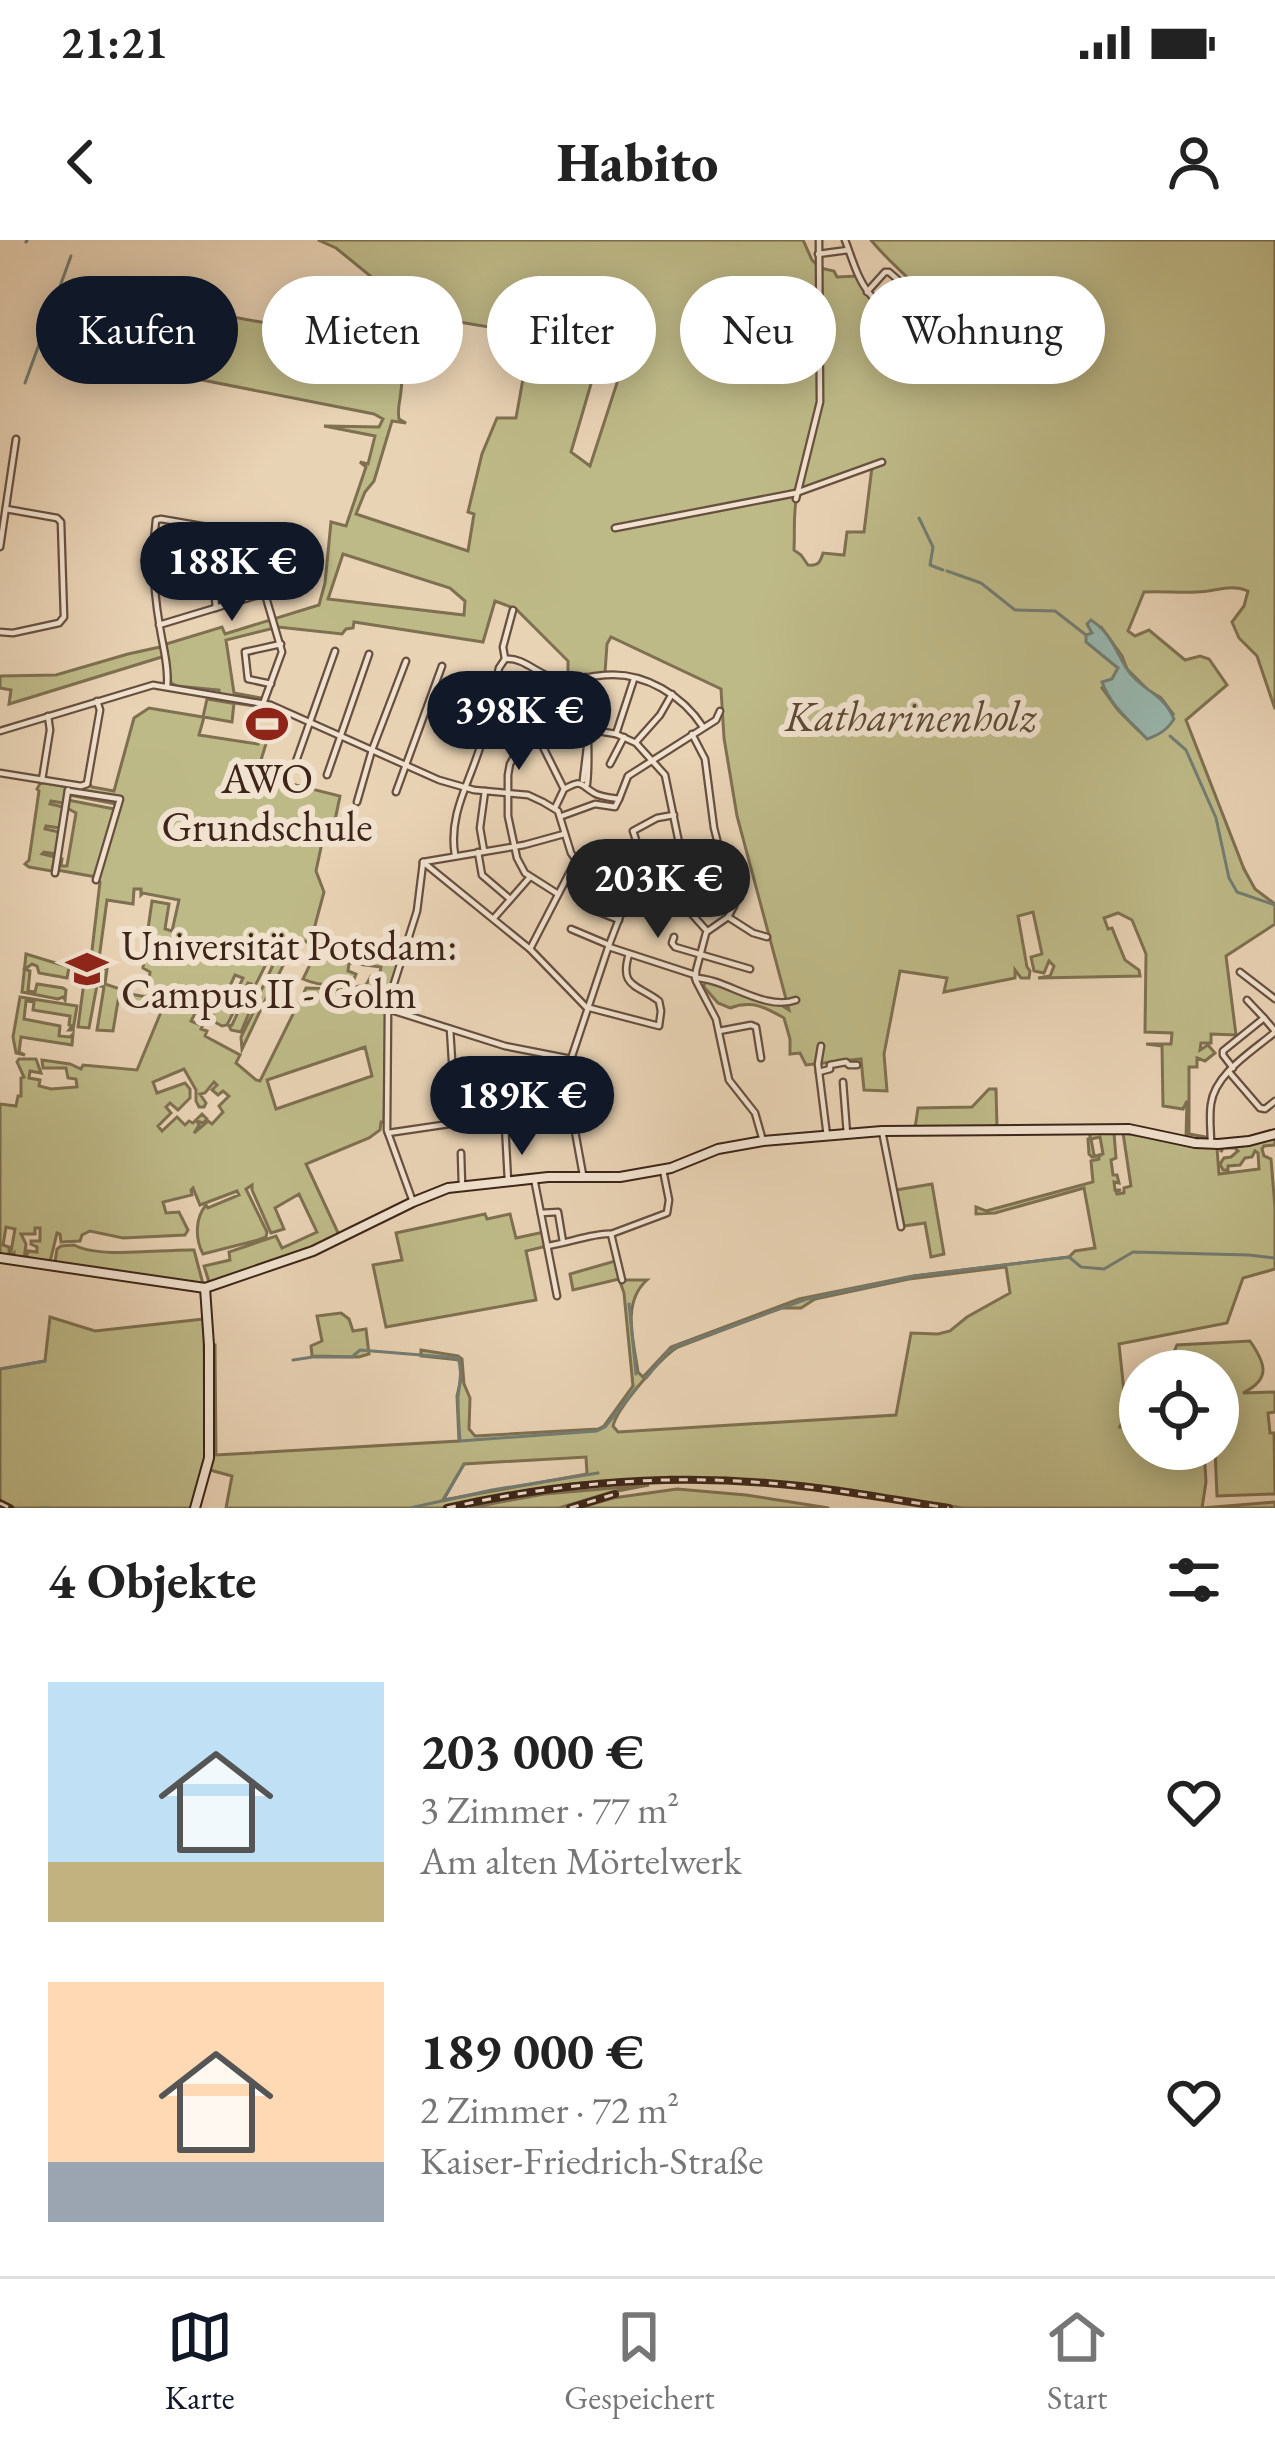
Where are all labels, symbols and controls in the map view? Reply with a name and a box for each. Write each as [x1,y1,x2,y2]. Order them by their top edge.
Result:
text: 21:21 [60,13,168,71]
text: Habito [557,127,718,197]
icon: back [48,129,114,195]
icon: person [1161,129,1227,195]
chip: Kaufen [36,276,238,384]
chip: Mieten [262,276,463,384]
chip: Filter [487,276,656,384]
chip: Neu [680,276,836,384]
chip: Wohnung [860,276,1105,384]
pin: 188K € [134,522,330,624]
text: 188K € [167,535,297,586]
pin: 398K € [421,671,617,773]
text: 398K € [454,684,584,735]
park label: Katharinenholz [784,689,1038,744]
sports icon: AWO Grundschule [244,701,290,747]
place label: AWO Grundschule [161,751,373,854]
pin: 203K € [560,839,756,941]
text: 203K € [593,852,723,903]
place label: Universität Potsdam: Campus II - Golm [121,918,457,1021]
school or university icon: Universität Potsdam: Campus II - Golm [64,946,110,992]
pin: 189K € [424,1056,620,1158]
text: 189K € [457,1069,587,1120]
map controls [1119,1350,1239,1470]
button: locate [1119,1350,1239,1470]
text: 4 Objekte [48,1547,257,1613]
icon: filters [1161,1547,1227,1613]
text: 203 000 € [420,1718,644,1784]
icon: home [144,1730,288,1874]
icon: heart [1161,1769,1227,1835]
text: 3 Zimmer · 77 m² [420,1784,679,1835]
text: Am alten Mörtelwerk [420,1835,742,1886]
text: 189 000 € [420,2018,644,2084]
icon: home [144,2030,288,2174]
icon: heart [1161,2069,1227,2135]
text: 2 Zimmer · 72 m² [420,2084,679,2135]
text: Kaiser-Friedrich-Straße [420,2135,763,2186]
tab: Karte [165,2304,235,2419]
tab: Gespeichert [564,2304,715,2419]
tab: Start [1044,2304,1110,2419]

